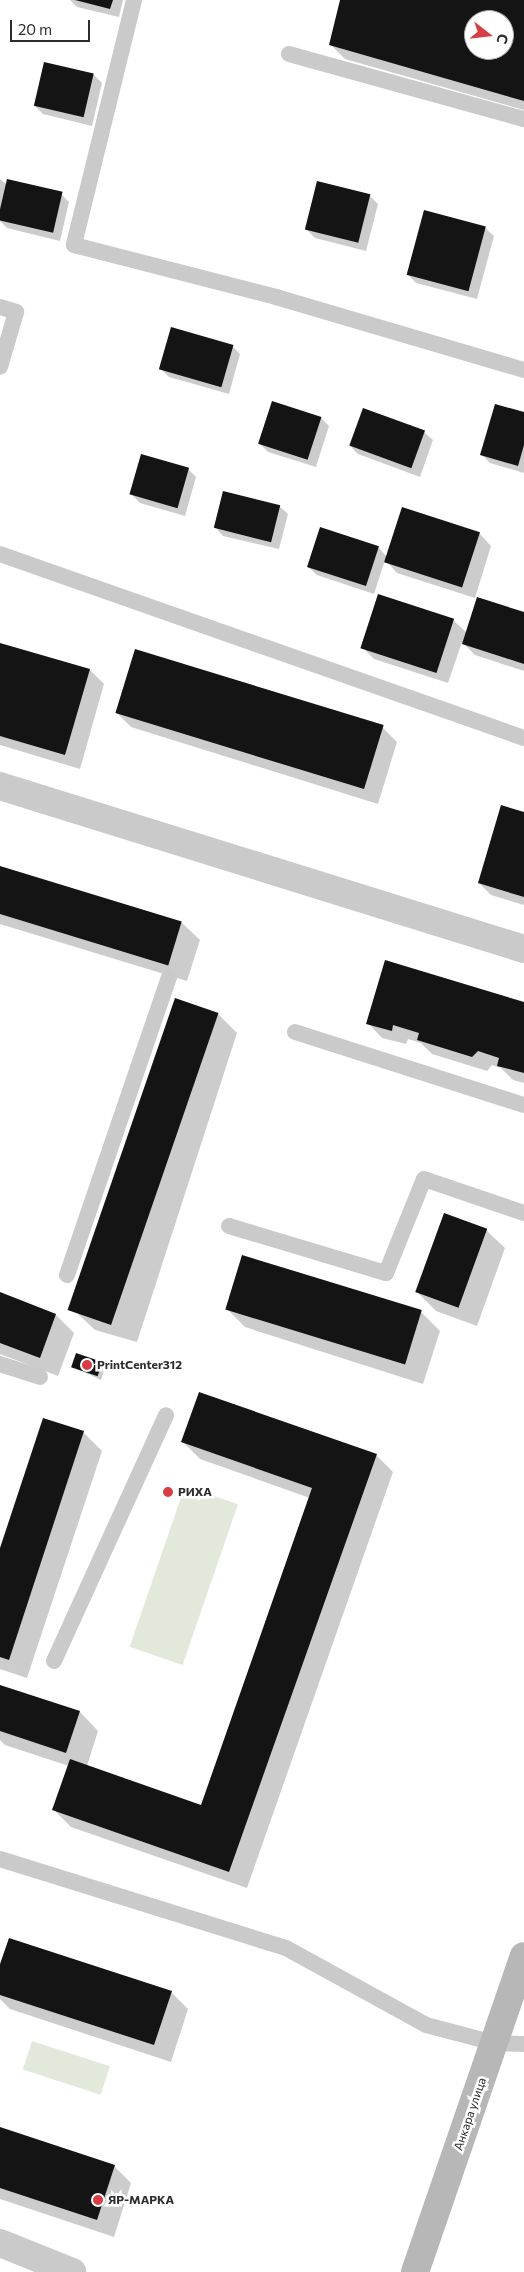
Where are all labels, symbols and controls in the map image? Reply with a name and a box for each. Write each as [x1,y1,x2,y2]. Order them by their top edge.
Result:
scale bar [12,10,92,42]
north arrow [464,10,514,60]
text: 20 m [18,20,52,38]
text: С [493,32,512,46]
place label: PrintCenter312 [97,1358,182,1372]
marker: PrintCenter312 [81,1359,93,1371]
place label: РИХА [178,1485,212,1499]
marker: РИХА [162,1486,174,1498]
street label: Анкара улица [451,2076,489,2152]
place label: ЯР-МАРКА [108,2193,174,2207]
marker: ЯР-МАРКА [92,2194,104,2206]

